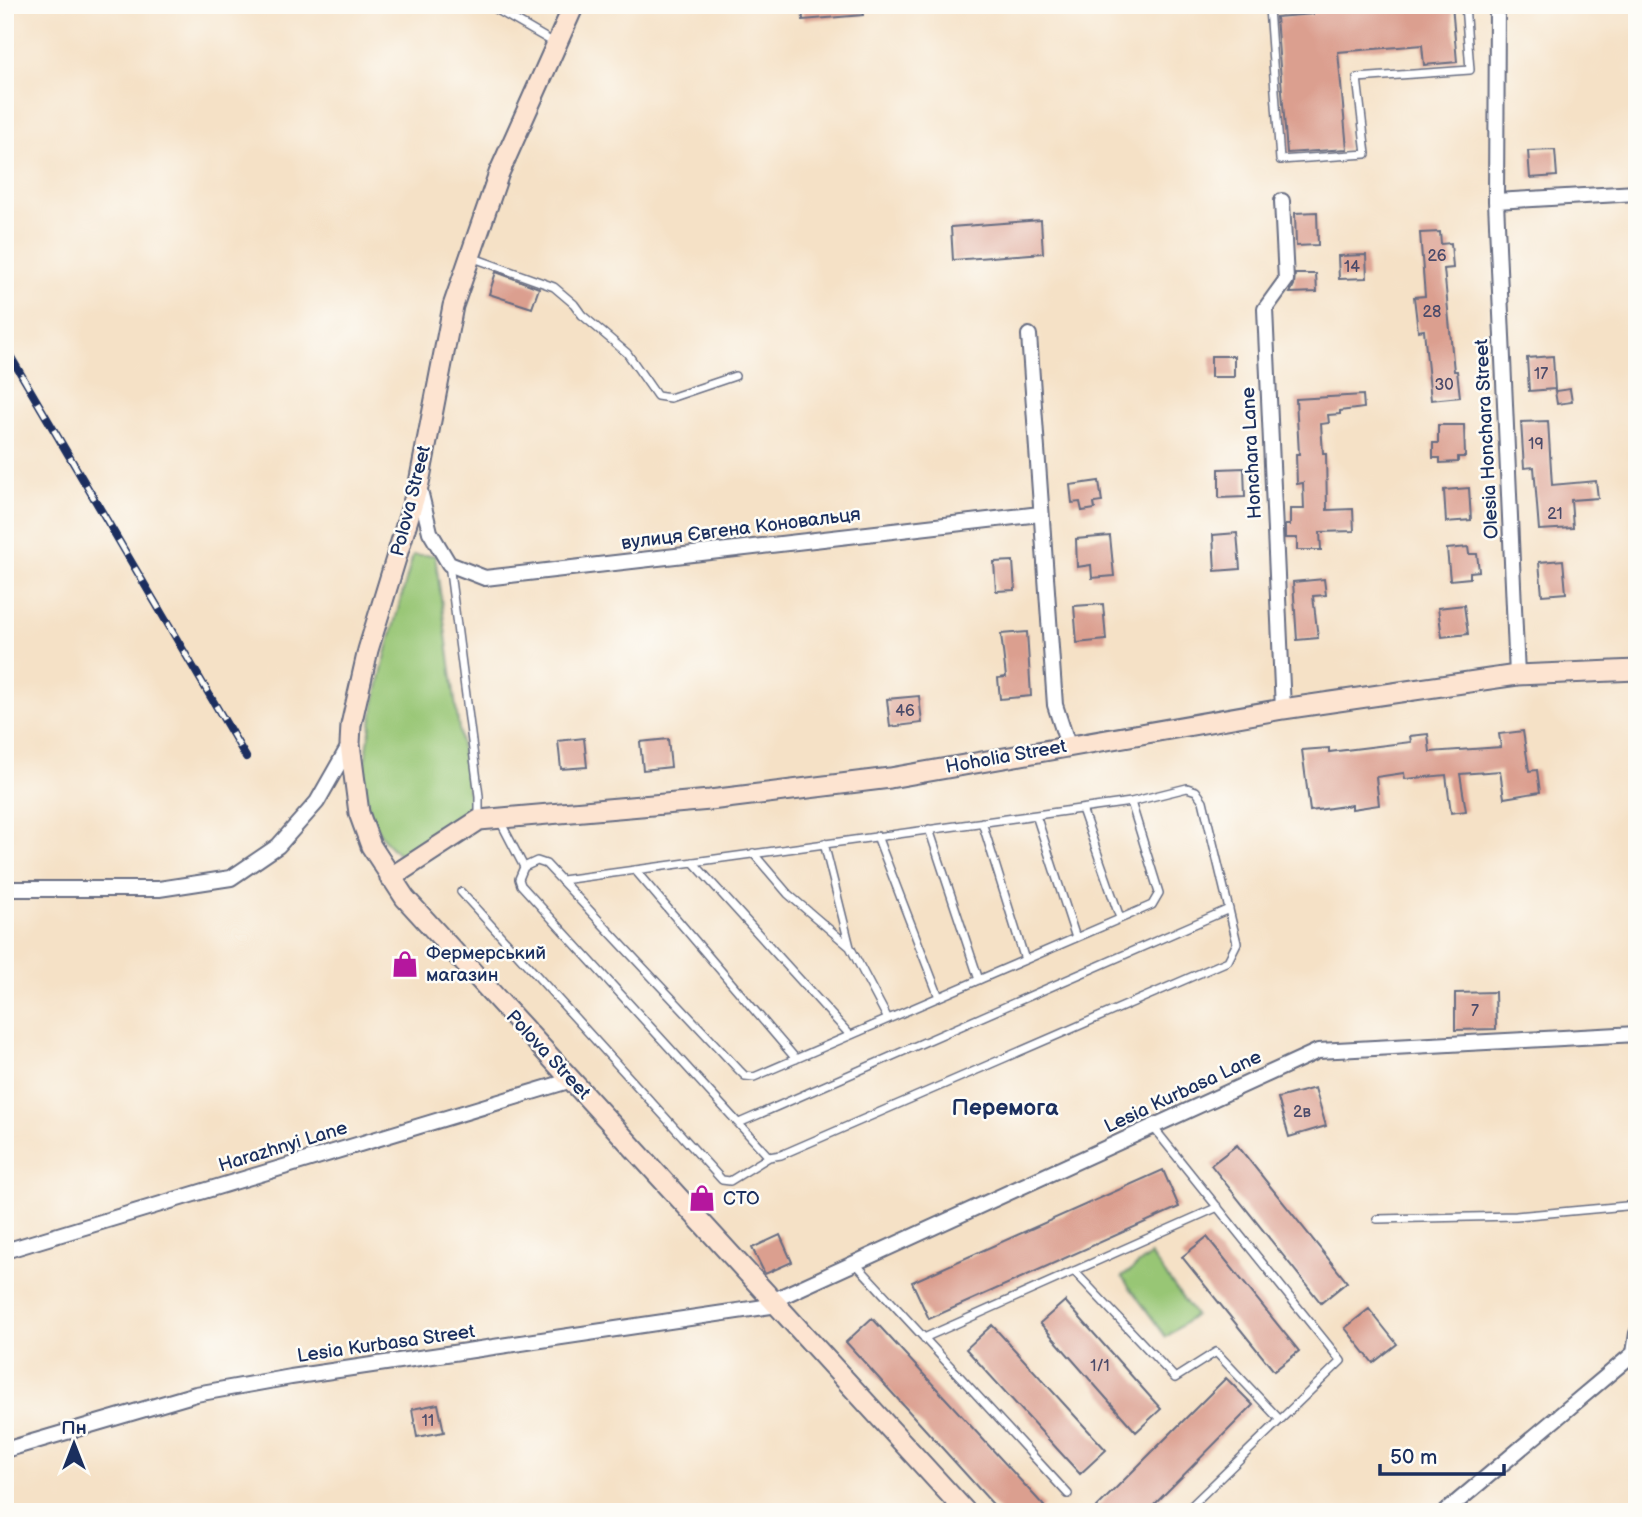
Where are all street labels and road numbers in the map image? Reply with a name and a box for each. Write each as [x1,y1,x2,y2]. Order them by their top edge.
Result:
street label: Olesia Honchara Street [1470,338,1504,540]
street label: Honchara Lane [1237,386,1267,520]
street label: Polova Street [386,443,436,559]
street label: вулиця Євгена Коновальця [620,503,862,555]
street label: Hoholia Street [944,735,1068,779]
street label: Polova Street [501,1006,595,1104]
street label: Lesia Kurbasa Lane [1101,1046,1265,1138]
street label: Harazhnyi Lane [216,1116,350,1178]
street label: Lesia Kurbasa Street [296,1320,476,1368]

